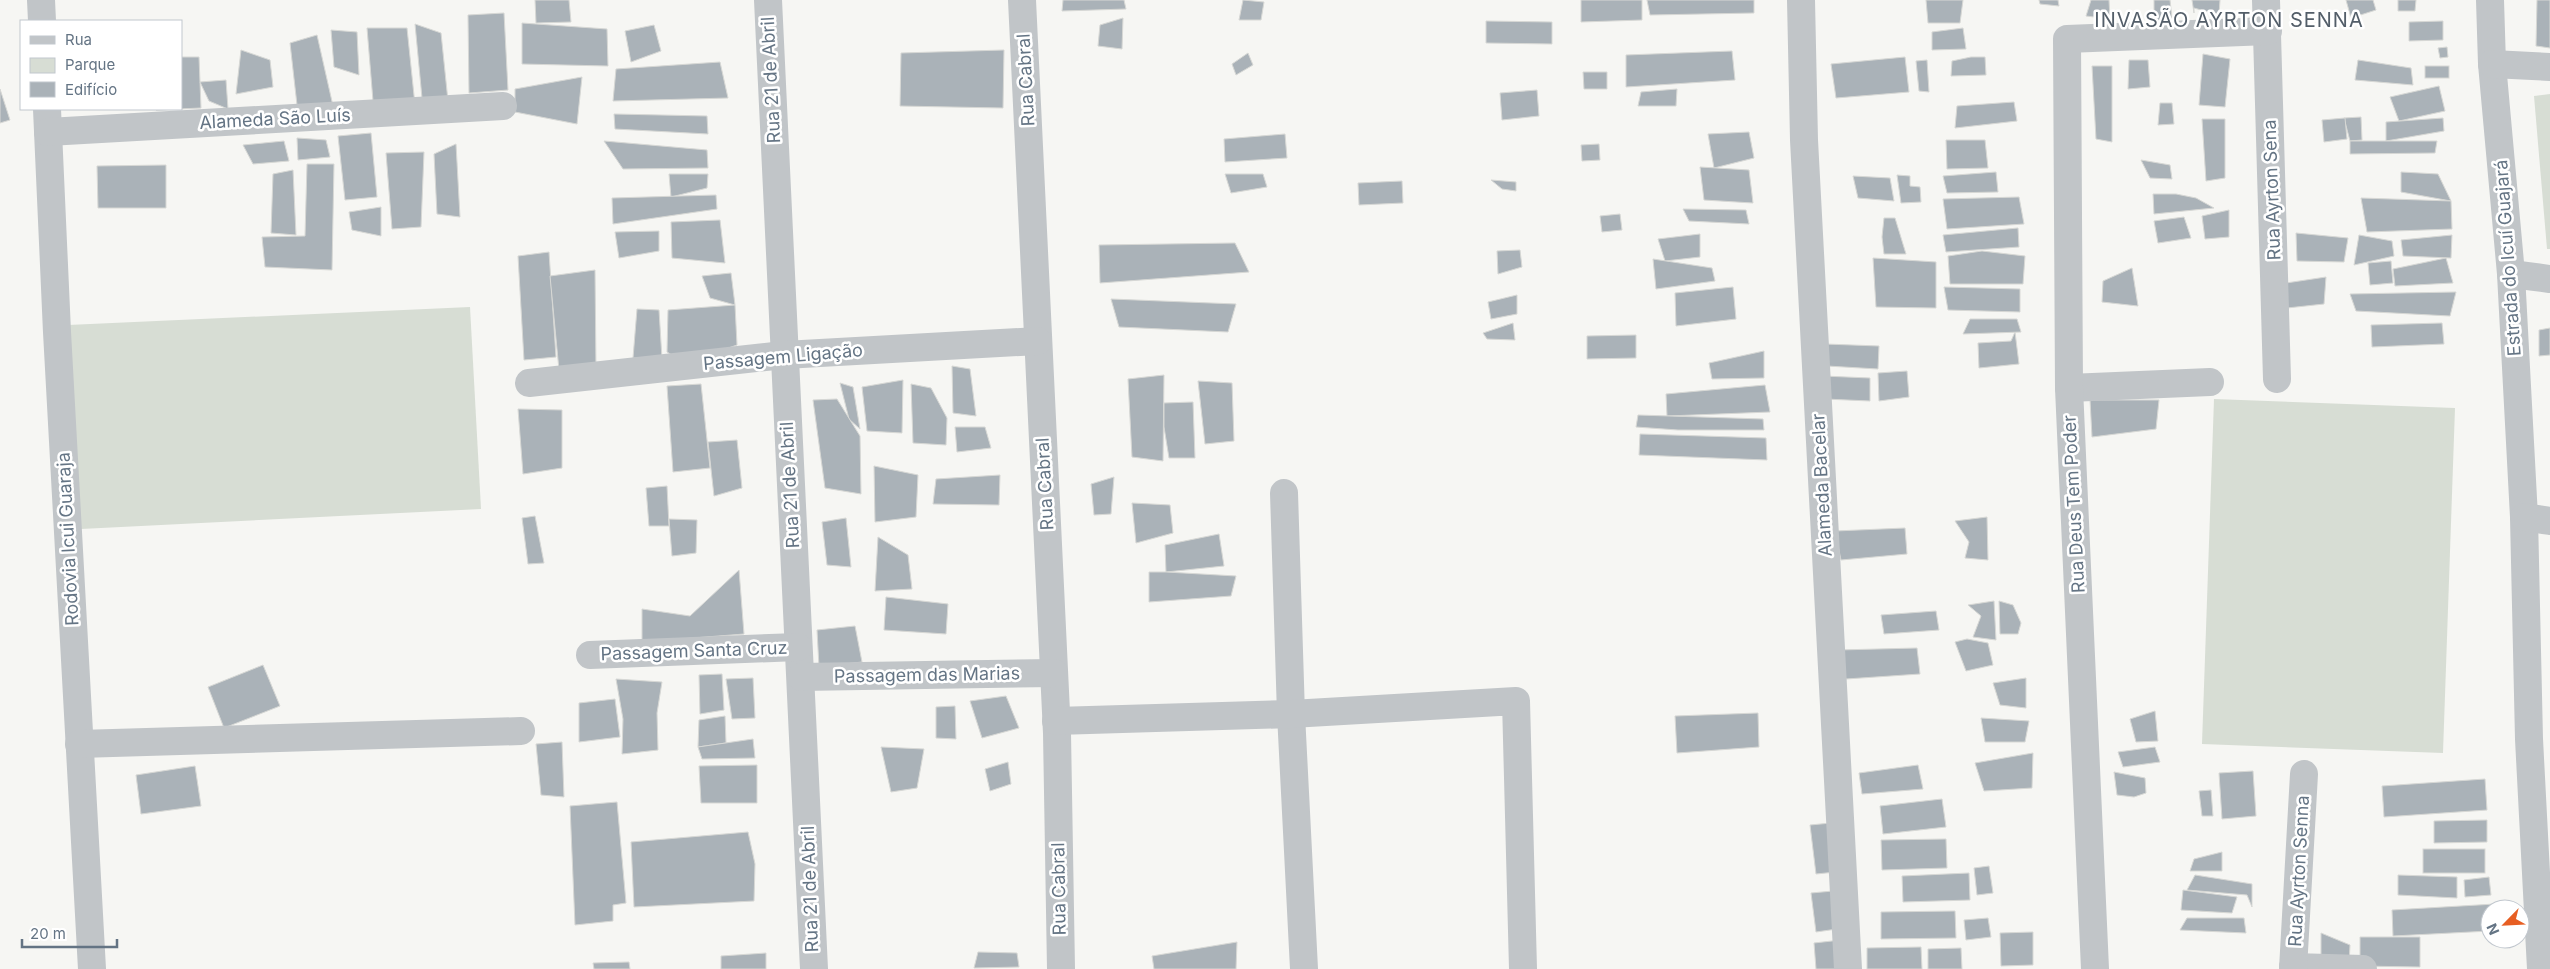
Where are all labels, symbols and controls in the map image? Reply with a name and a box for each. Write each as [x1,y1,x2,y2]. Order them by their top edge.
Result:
district label: INVASÃO AYRTON SENNA [2094,7,2364,32]
street label: Rua 21 de Abril [757,16,784,144]
legend [20,20,182,110]
text: Rua [65,30,92,49]
street label: Rua Cabral [1013,33,1038,127]
text: Parque [65,55,115,74]
text: Edifício [65,80,117,99]
street label: Alameda São Luís [199,104,351,133]
street label: Rua Ayrton Sena [2259,119,2284,261]
street label: Estrada do Icuí Guajará [2490,159,2525,357]
street label: Passagem Ligação [702,339,864,374]
street label: Alameda Bacelar [1807,413,1836,557]
street label: Rua Deus Tem Poder [2058,414,2089,594]
street label: Rua 21 de Abril [776,421,803,549]
street label: Rua Cabral [1032,437,1057,531]
street label: Rodovia Icui Guaraja [52,452,83,626]
street label: Passagem Santa Cruz [600,637,788,664]
street label: Passagem das Marias [834,662,1020,687]
street label: Rua Ayrton Senna [2284,795,2313,947]
street label: Rua 21 de Abril [797,825,822,953]
street label: Rua Cabral [1047,842,1070,936]
north arrow [2480,899,2530,949]
scale bar [22,916,118,948]
text: N [2483,921,2503,938]
text: 20 m [30,924,66,943]

